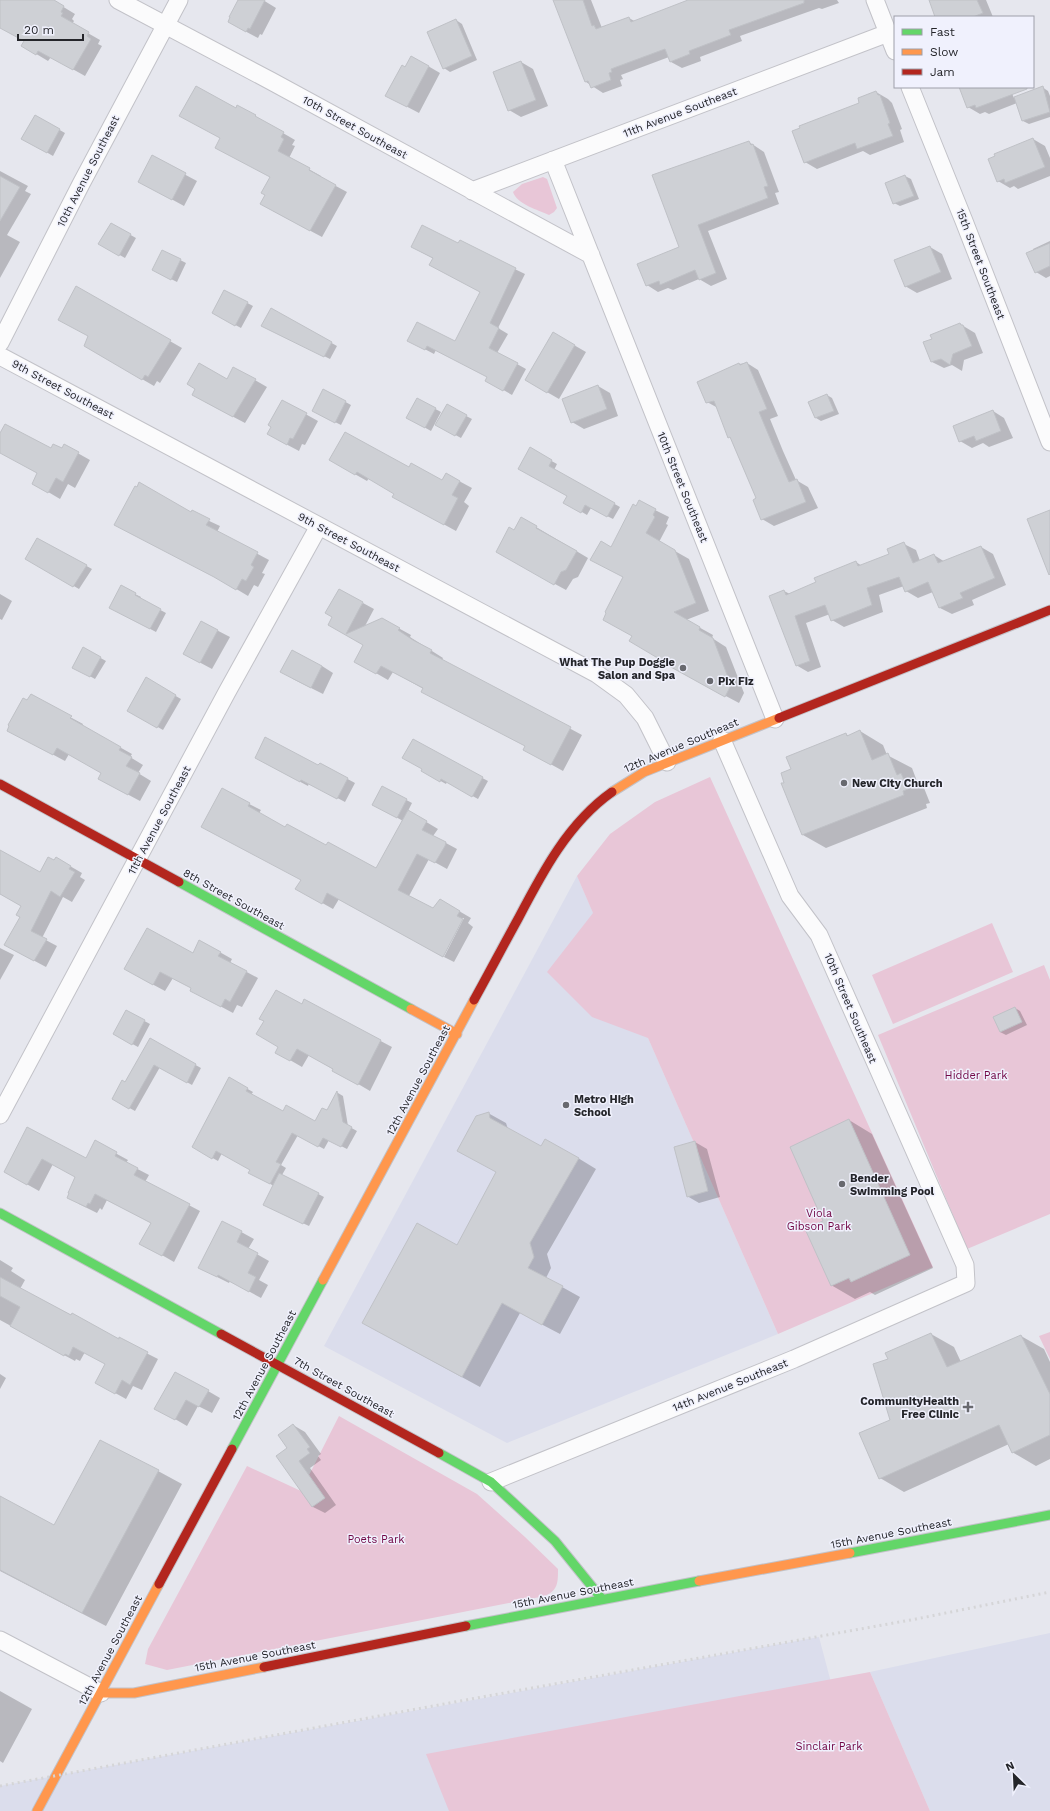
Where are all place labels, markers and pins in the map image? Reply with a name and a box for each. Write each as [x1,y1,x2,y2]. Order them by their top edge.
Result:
place label: What The Pup Doggie Salon and Spa [559,656,676,682]
marker: What The Pup Doggie Salon and Spa [678,663,688,673]
place label: Pix Fiz [718,675,754,688]
marker: Pix Fiz [705,676,715,686]
place label: New City Church [852,777,943,790]
marker: New City Church [839,778,849,788]
place label: Metro High School [574,1093,634,1119]
marker: Metro High School [561,1100,571,1110]
place label: Bender Swimming Pool [850,1172,935,1198]
marker: Bender Swimming Pool [837,1179,847,1189]
place label: CommunityHealth Free Clinic [860,1395,959,1421]
marker: CommunityHealth Free Clinic [962,1401,974,1413]

